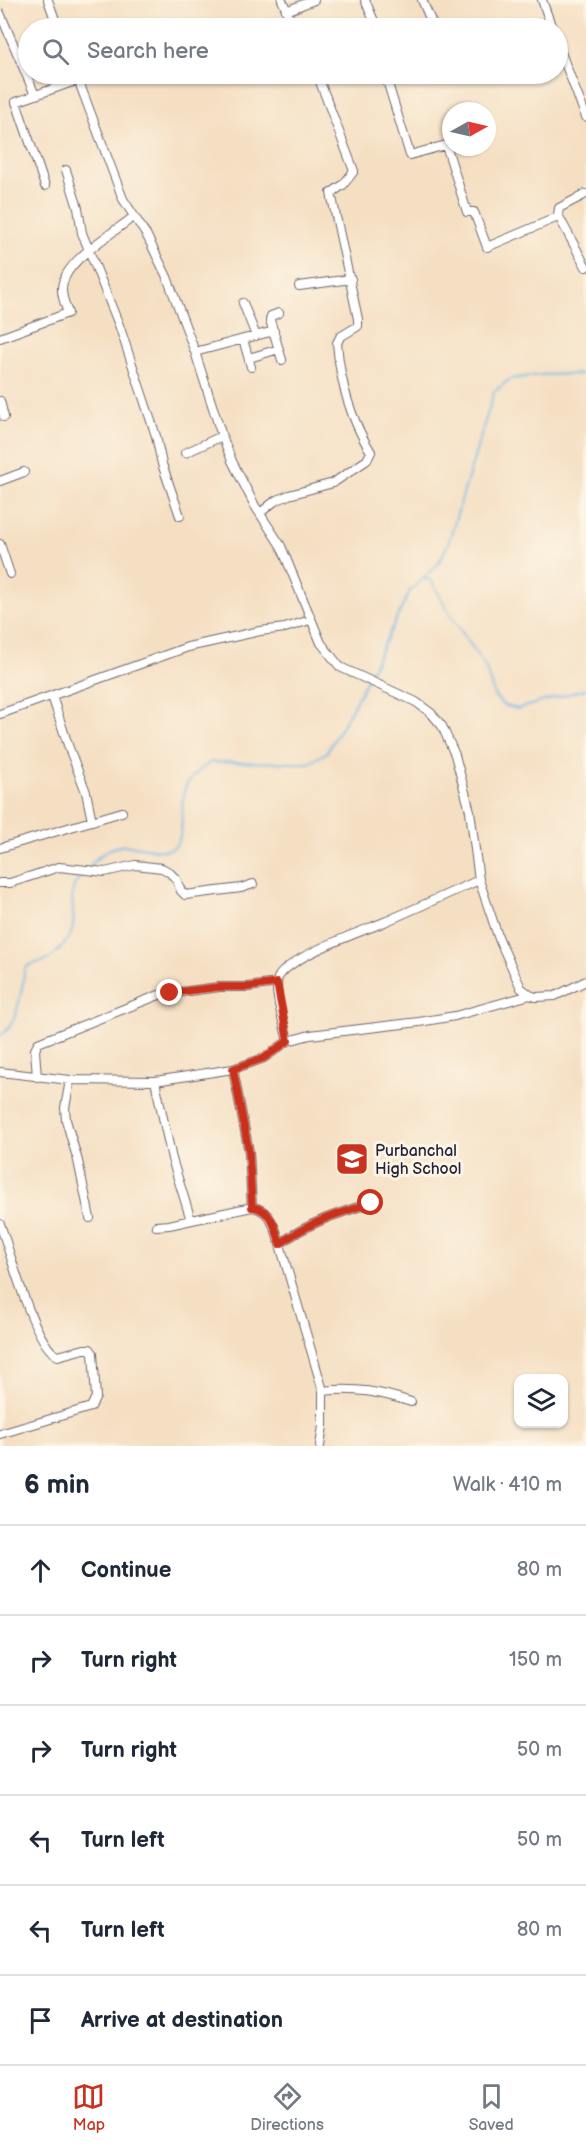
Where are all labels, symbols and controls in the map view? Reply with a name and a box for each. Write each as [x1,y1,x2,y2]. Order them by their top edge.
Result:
search box [18,18,568,84]
icon: search [39,35,72,68]
text: Search here [87,38,209,65]
north arrow [442,102,496,156]
route end [156,979,182,1005]
school or university icon: Purbanchal High School [334,1141,370,1177]
place label: Purbanchal High School [375,1142,461,1179]
route start [357,1189,383,1215]
map controls [514,1374,568,1428]
button: layers [514,1374,568,1428]
text: 6 min [24,1470,90,1501]
text: Walk · 410 m [453,1473,562,1497]
icon: ahead [24,1554,57,1587]
text: Continue [81,1557,171,1584]
text: 80 m [517,1558,562,1582]
icon: right [24,1644,57,1677]
text: Turn right [81,1647,177,1674]
text: 150 m [509,1648,562,1672]
icon: right [24,1734,57,1767]
text: Turn right [81,1737,177,1764]
text: 50 m [517,1738,562,1762]
icon: left [24,1824,57,1857]
text: Turn left [81,1827,165,1854]
text: 50 m [517,1828,562,1852]
icon: left [24,1914,57,1947]
text: Turn left [81,1917,165,1944]
text: 80 m [517,1918,562,1942]
icon: arrive [24,2004,57,2037]
text: Arrive at destination [81,2007,283,2034]
tab: Map [72,2080,105,2135]
tab: Directions [250,2080,324,2135]
tab: Saved [469,2080,514,2135]

